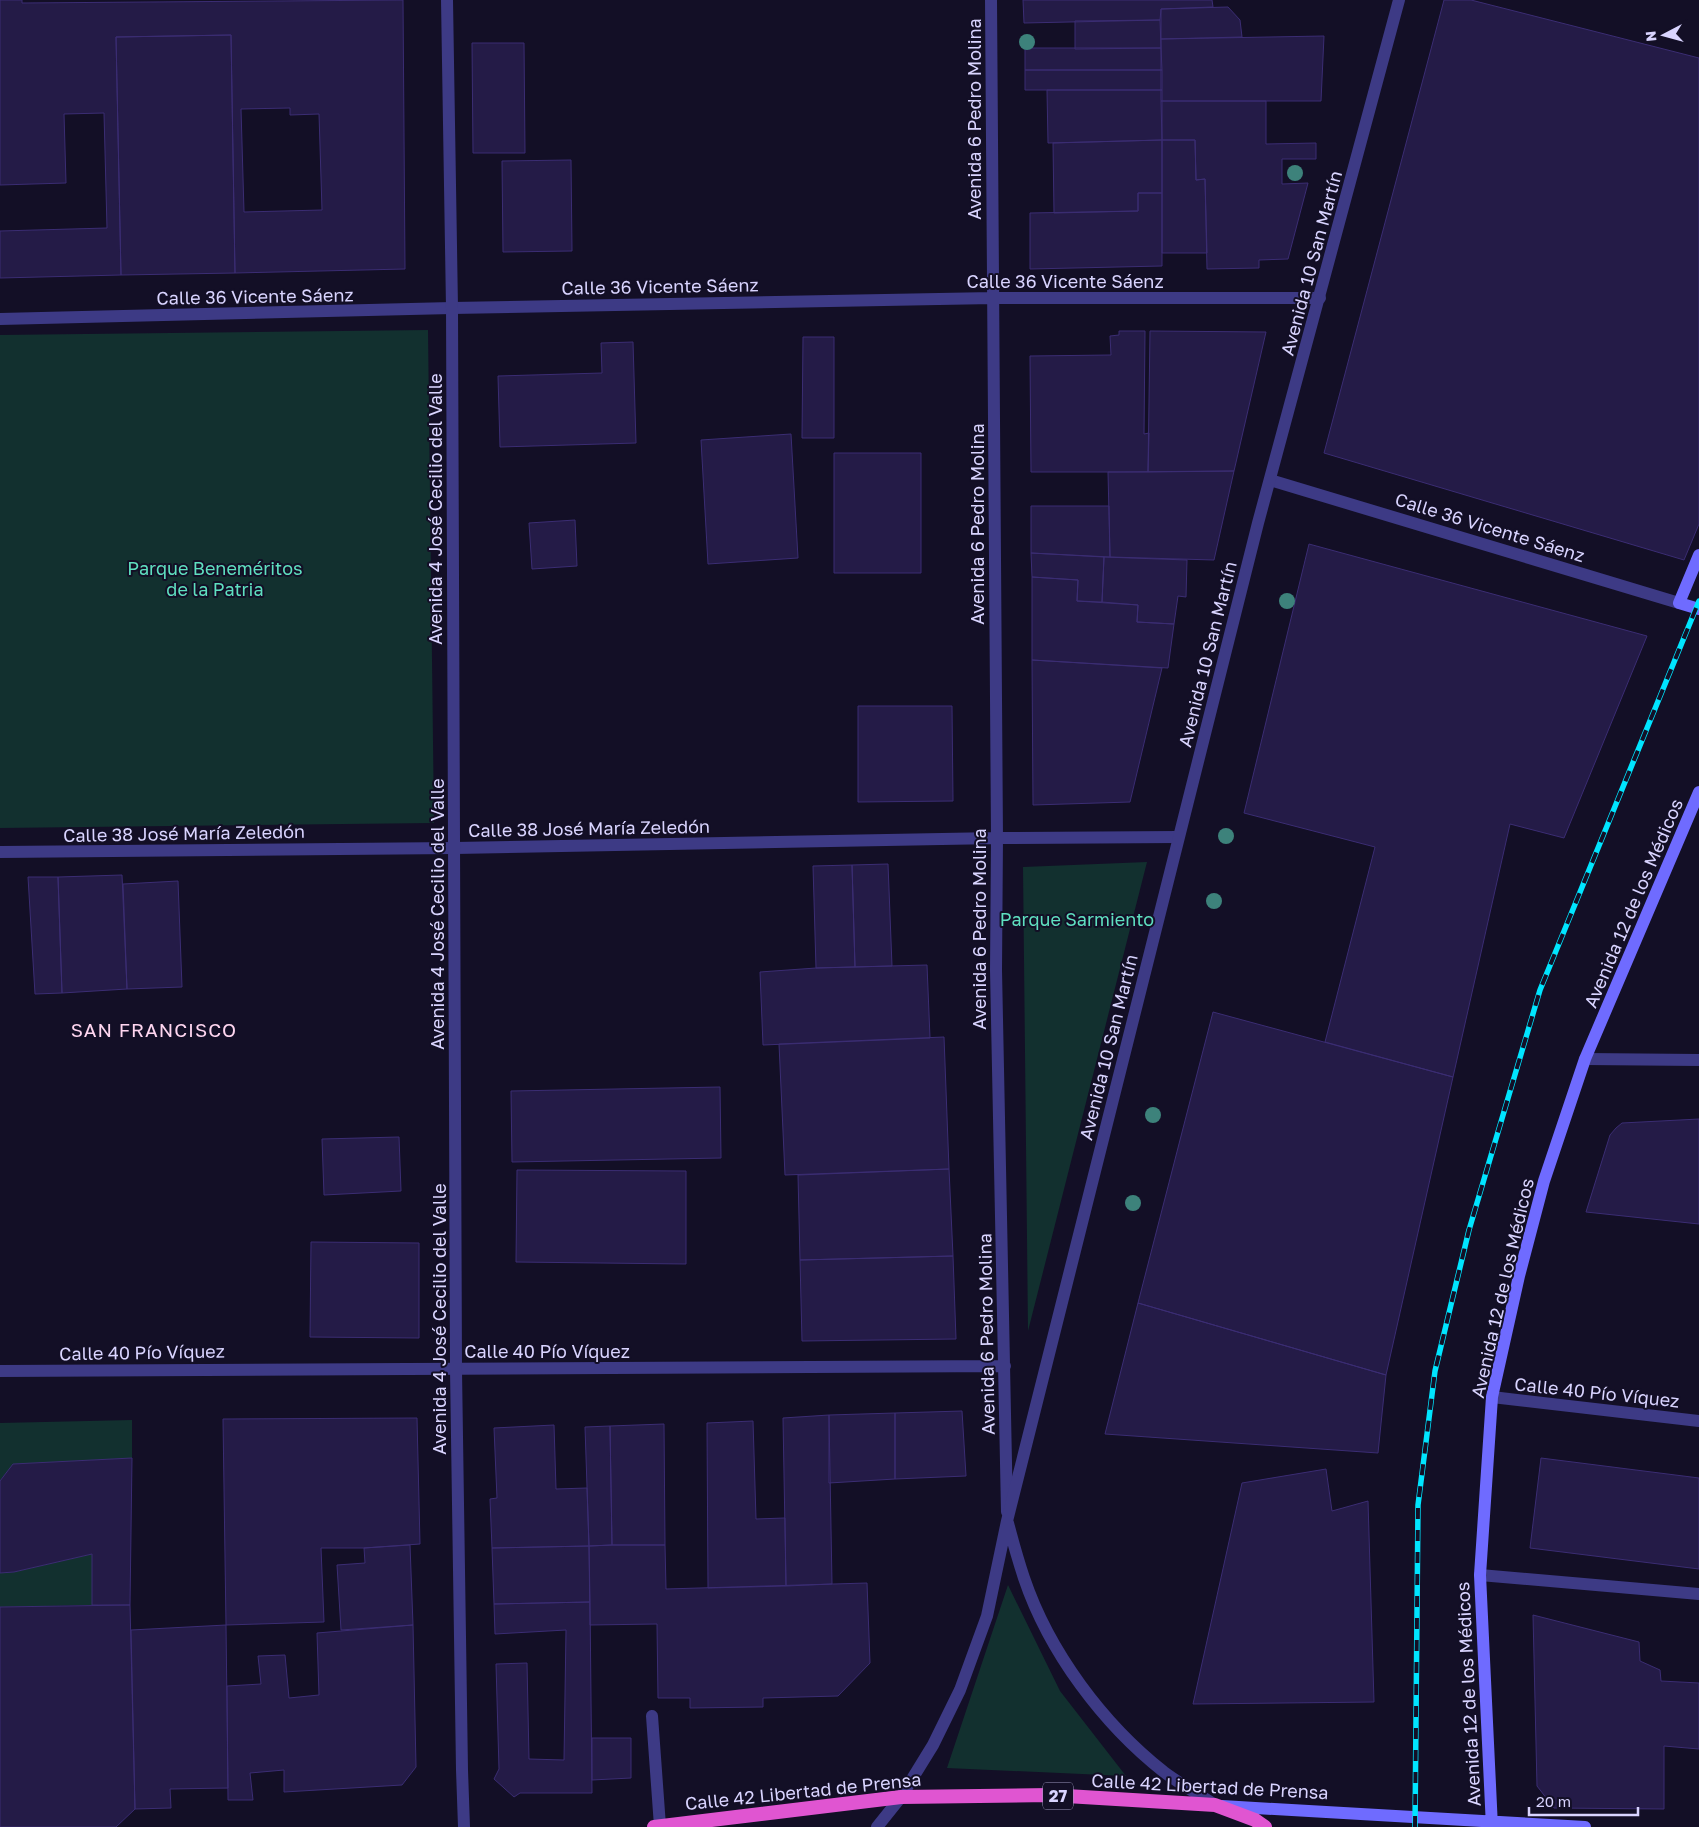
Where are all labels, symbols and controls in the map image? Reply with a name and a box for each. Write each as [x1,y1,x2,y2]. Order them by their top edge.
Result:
north arrow [1639,10,1689,60]
street label: Avenida 6 Pedro Molina [963,18,985,220]
text: N [1642,30,1660,43]
street label: Avenida 10 San Martín [1276,168,1346,358]
street label: Calle 36 Vicente Sáenz [966,270,1164,292]
street label: Calle 36 Vicente Sáenz [561,273,759,299]
street label: Calle 36 Vicente Sáenz [156,283,354,309]
street label: Avenida 4 José Cecilio del Valle [424,373,446,645]
street label: Avenida 6 Pedro Molina [966,423,988,625]
street label: Calle 36 Vicente Sáenz [1393,488,1587,566]
park label: Parque Beneméritos de la Patria [127,557,303,600]
street label: Avenida 10 San Martín [1173,559,1241,749]
street label: Avenida 4 José Cecilio del Valle [426,778,448,1050]
street label: Avenida 12 de los Médicos [1579,795,1687,1011]
street label: Calle 38 José María Zeledón [468,815,710,841]
street label: Calle 38 José María Zeledón [63,820,305,846]
street label: Avenida 6 Pedro Molina [968,828,990,1030]
park label: Parque Sarmiento [1000,908,1154,930]
street label: Avenida 10 San Martín [1074,952,1142,1142]
district label: SAN FRANCISCO [71,1018,237,1041]
street label: Avenida 12 de los Médicos [1466,1176,1538,1400]
street label: Avenida 4 José Cecilio del Valle [428,1183,450,1455]
street label: Avenida 6 Pedro Molina [973,1233,999,1435]
street label: Calle 40 Pío Víquez [59,1340,225,1364]
street label: Calle 40 Pío Víquez [464,1340,630,1362]
street label: Calle 40 Pío Víquez [1513,1372,1681,1412]
street label: Avenida 12 de los Médicos [1451,1581,1485,1807]
street label: Calle 42 Libertad de Prensa [684,1768,922,1814]
street label: Calle 42 Libertad de Prensa [1091,1769,1329,1803]
road number: 27 [1043,1782,1073,1810]
scale bar [1529,1784,1638,1816]
text: 20 m [1536,1792,1571,1810]

